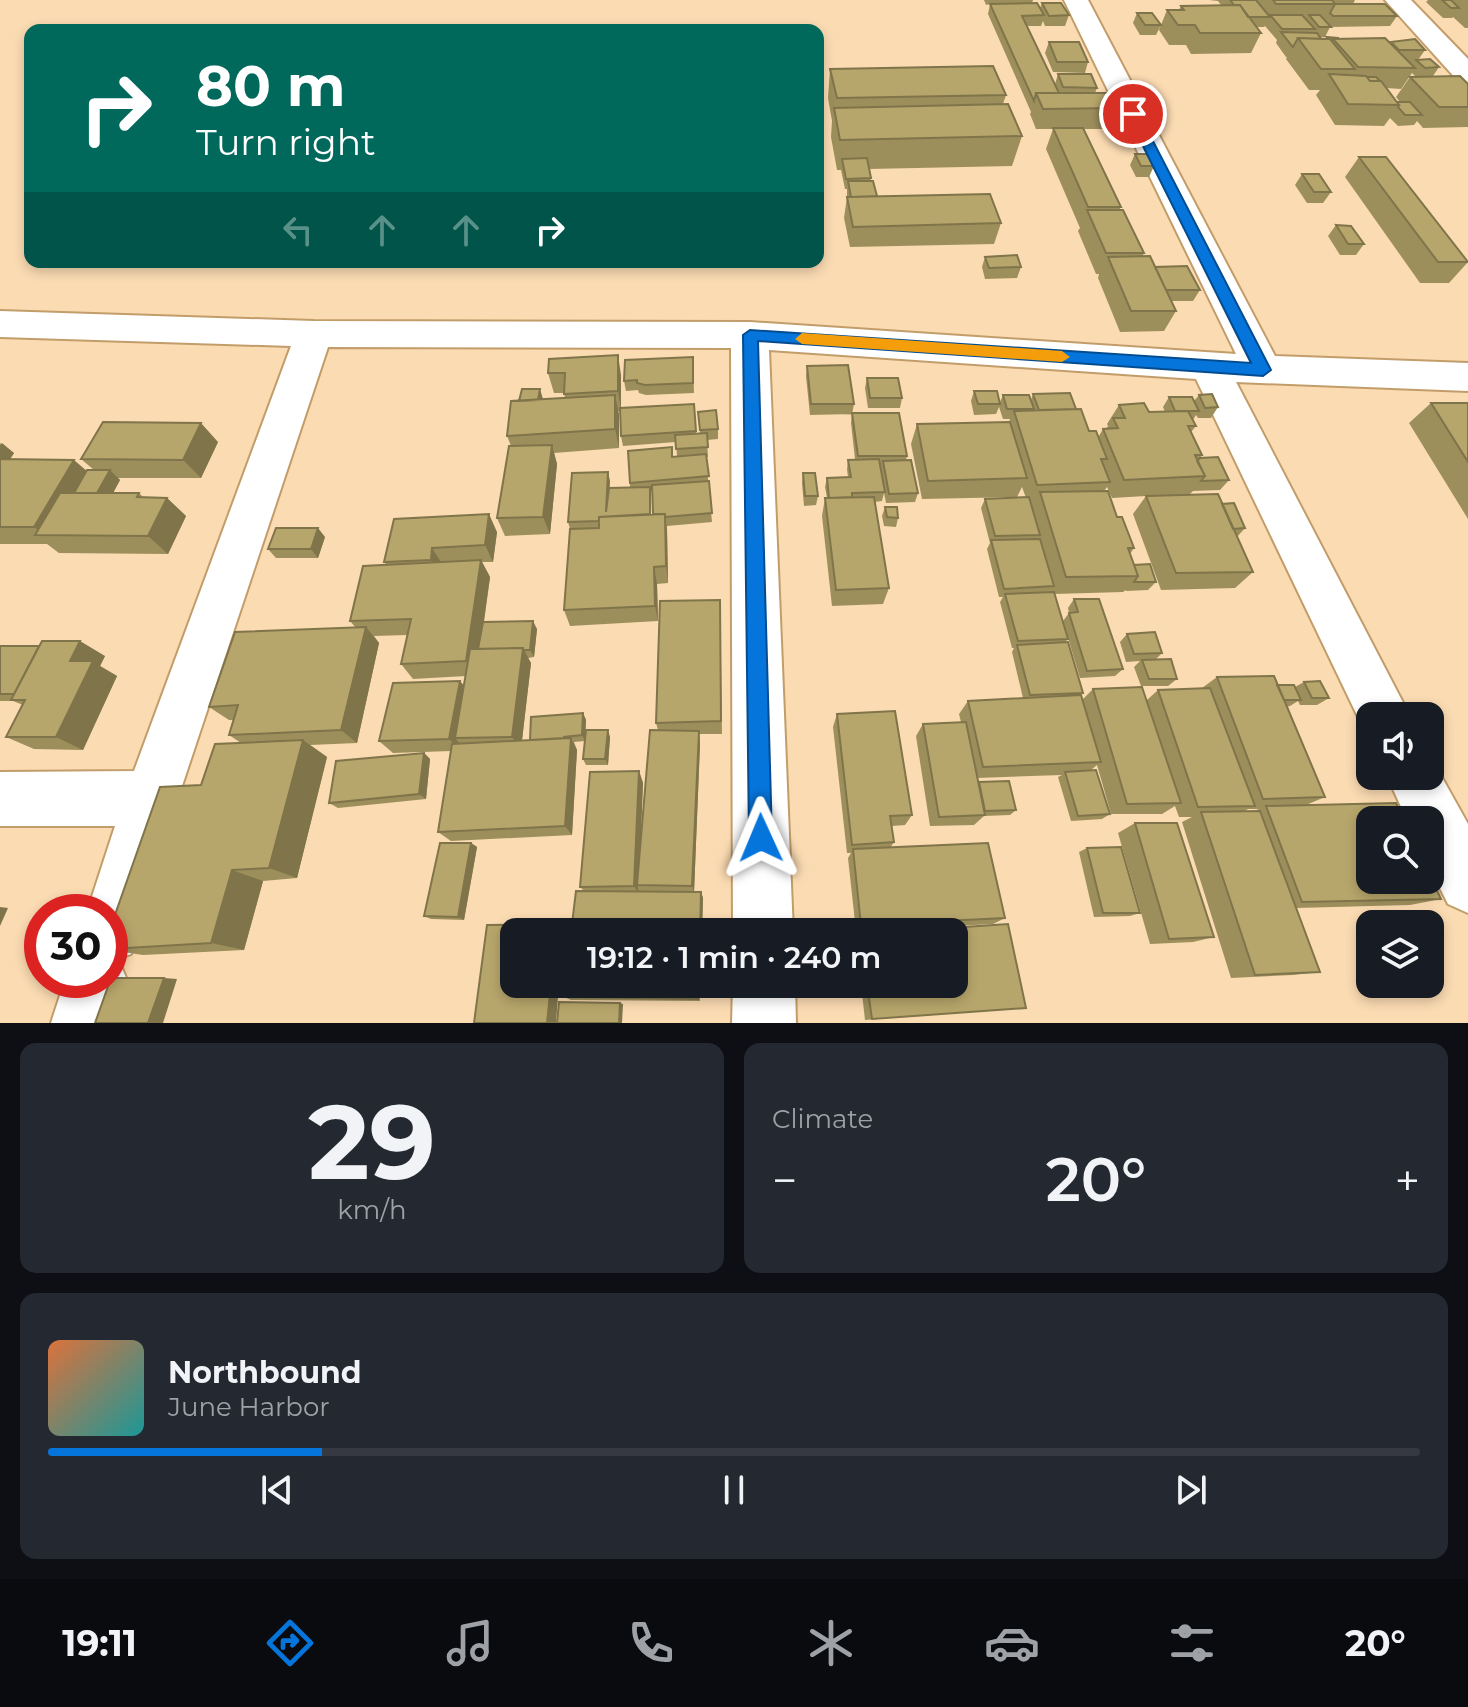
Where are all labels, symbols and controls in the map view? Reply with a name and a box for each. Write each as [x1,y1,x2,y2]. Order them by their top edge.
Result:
text: 80 m [196,52,346,120]
icon: right [64,56,168,160]
pin [1099,80,1167,148]
icon: arrive [1111,92,1155,136]
text: Turn right [196,120,376,164]
icon: left [276,208,320,252]
icon: ahead [360,208,404,252]
icon: ahead [444,208,488,252]
icon: right [528,208,572,252]
map controls [1356,702,1444,998]
button: sound [1356,702,1444,790]
position arrow [719,796,803,880]
button: search [1356,806,1444,894]
speed limit sign: 30 [24,894,128,998]
button: layers [1356,910,1444,998]
text: 19:12 · 1 min · 240 m [587,939,881,976]
text: 29 [308,1078,436,1205]
text: Climate [772,1103,873,1135]
text: 20° [1046,1143,1146,1216]
text: − [772,1153,797,1207]
text: + [1395,1153,1420,1207]
text: km/h [337,1194,407,1226]
text: Northbound [168,1354,362,1391]
text: June Harbor [168,1391,330,1423]
icon: previous [255,1468,299,1512]
icon: pause [712,1468,756,1512]
icon: next [1169,1468,1213,1512]
icon: directions [262,1615,318,1671]
icon: music [442,1615,498,1671]
icon: phone [623,1615,679,1671]
icon: climate [803,1615,859,1671]
icon: car [984,1615,1040,1671]
icon: filters [1164,1615,1220,1671]
text: 19:11 [62,1621,137,1665]
text: 20° [1345,1621,1406,1665]

